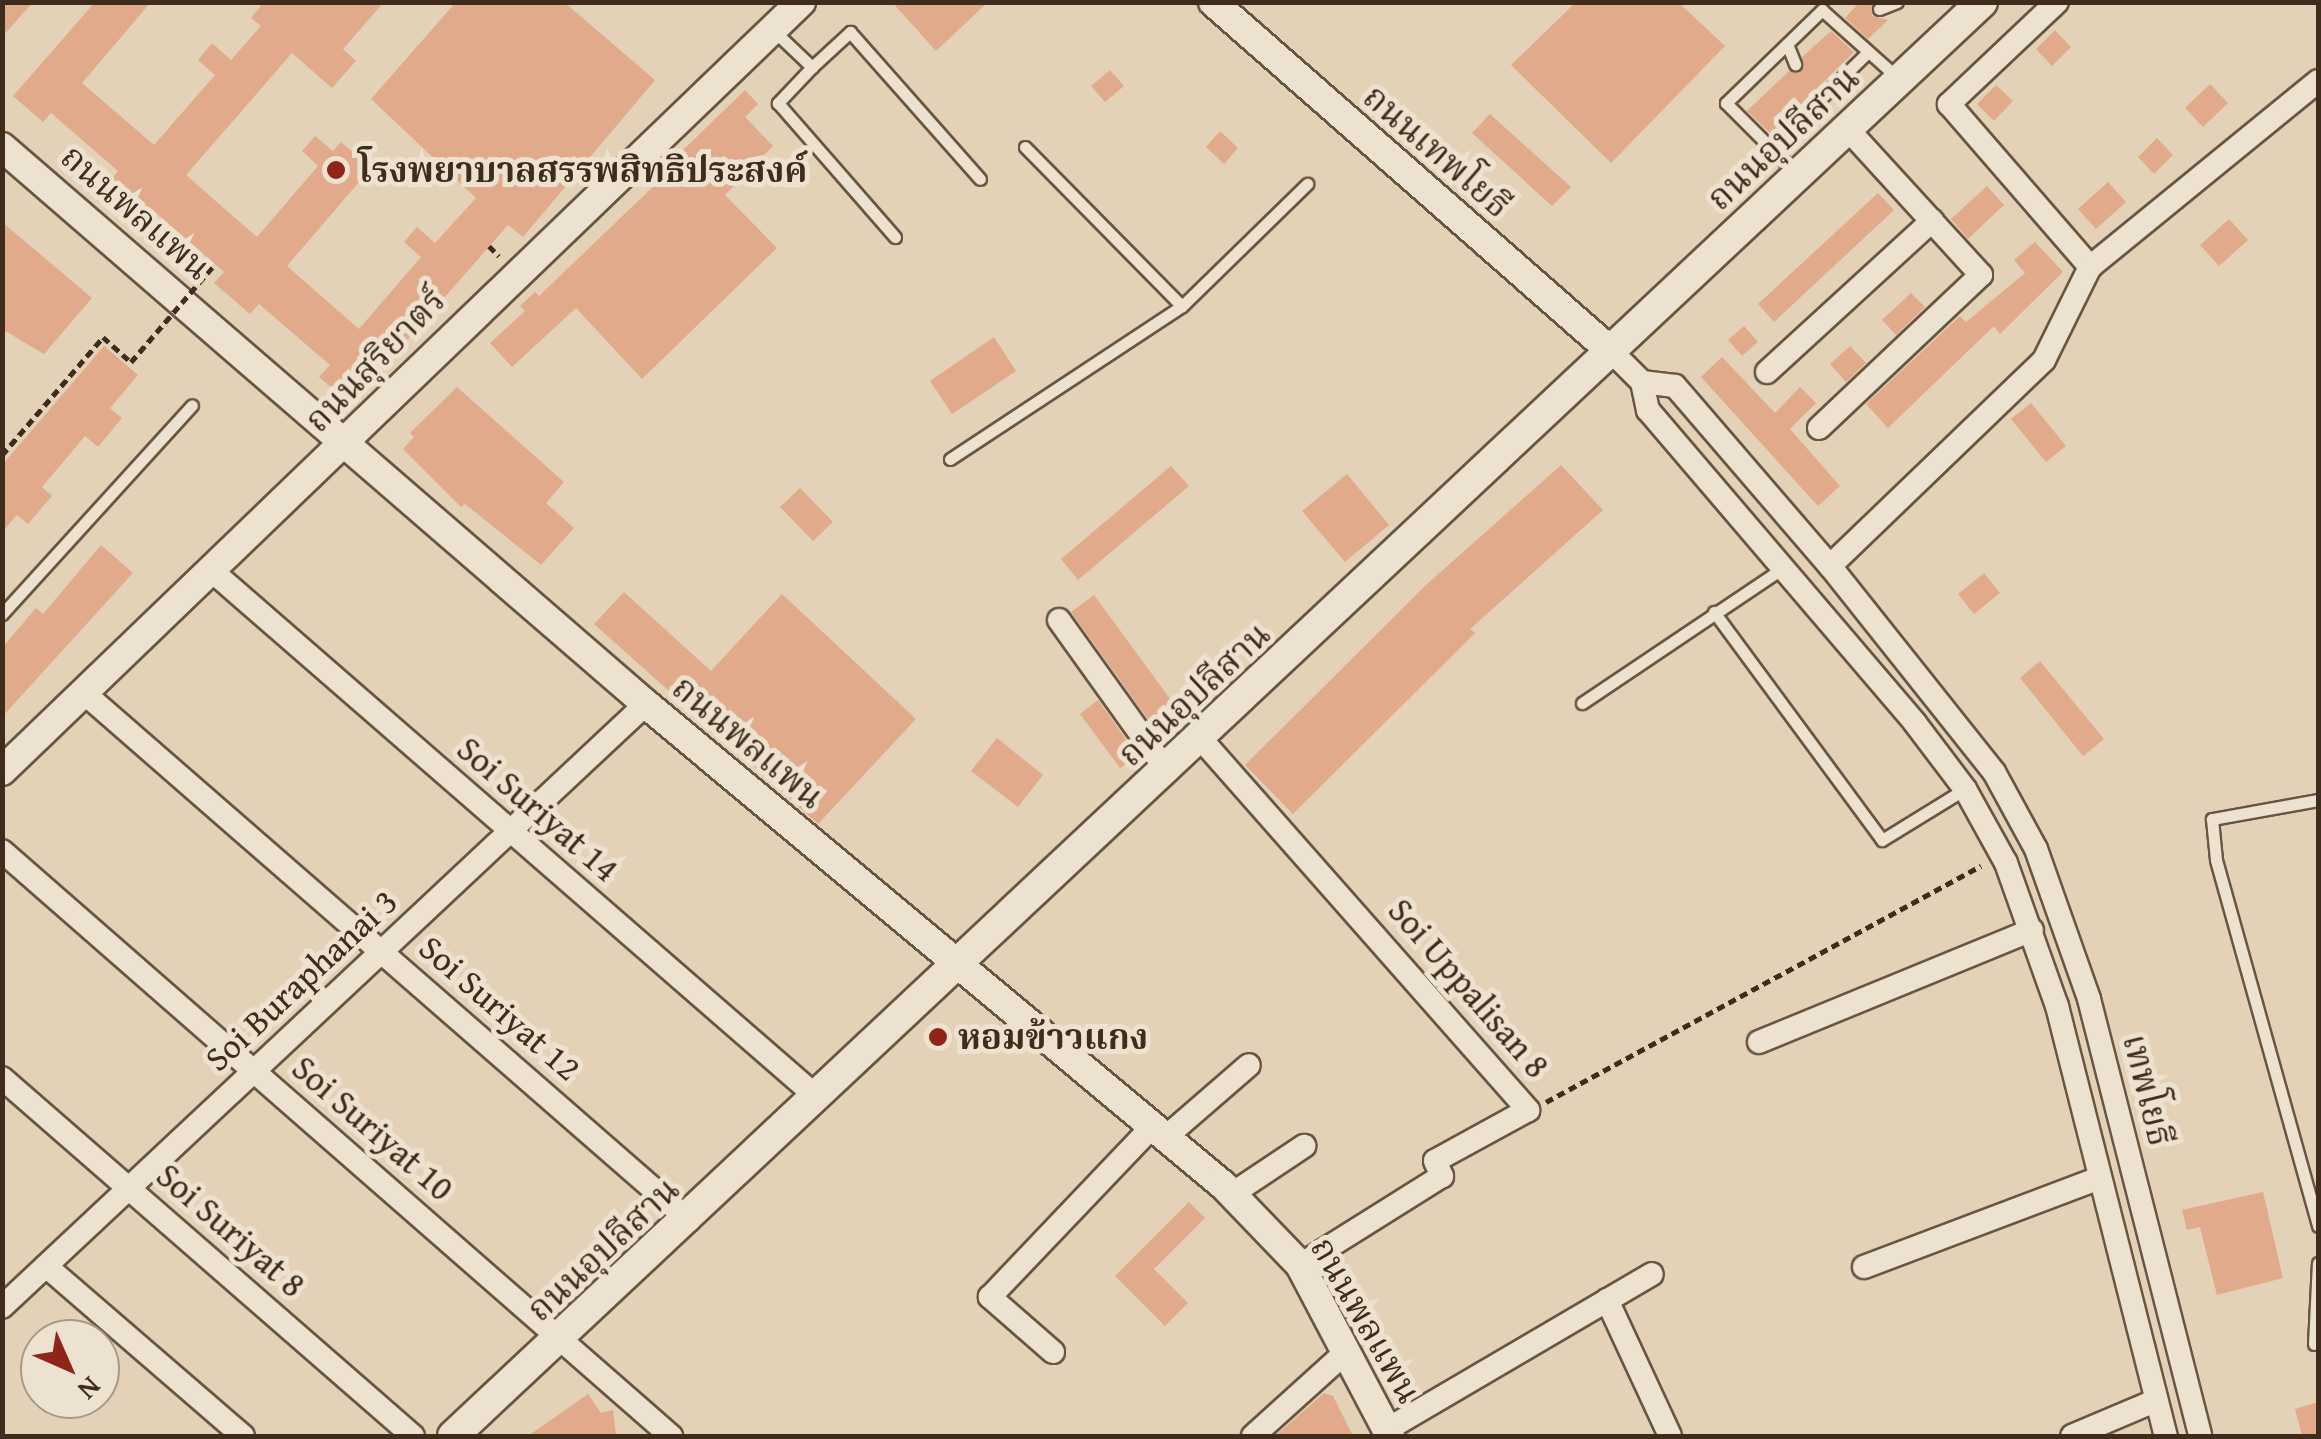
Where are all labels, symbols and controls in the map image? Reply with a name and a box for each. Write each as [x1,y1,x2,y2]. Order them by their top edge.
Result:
street label: ถนนอุปลีสาน [1698,57,1868,219]
street label: ถนนเทพโยธี [1355,76,1519,226]
street label: ถนนพลแพน [52,135,220,289]
place label: โรงพยาบาลสรรพสิทธิประสงค์ [358,149,808,191]
marker: โรงพยาบาลสรรพสิทธิประสงค์ [323,157,349,183]
street label: ถนนสุริยาตร์ [296,279,454,441]
street label: ถนนอุปลีสาน [1109,613,1279,775]
street label: ถนนพลแพน [664,666,832,818]
street label: Soi Suriyat 14 [449,728,627,890]
street label: Soi Buraphanai 3 [196,880,406,1080]
street label: Soi Uppalisan 8 [1380,890,1558,1086]
street label: Soi Suriyat 12 [411,927,589,1089]
place label: หอมข้าวแกง [958,1016,1148,1058]
marker: หอมข้าวแกง [927,1026,949,1048]
street label: เทพโยธี [2114,1030,2182,1150]
street label: Soi Suriyat 10 [284,1047,462,1209]
street label: Soi Suriyat 8 [148,1154,314,1306]
street label: ถนนอุปลีสาน [518,1168,688,1330]
street label: ถนนพลแพน [1302,1229,1430,1411]
north arrow [20,1319,120,1419]
text: N [69,1368,111,1410]

